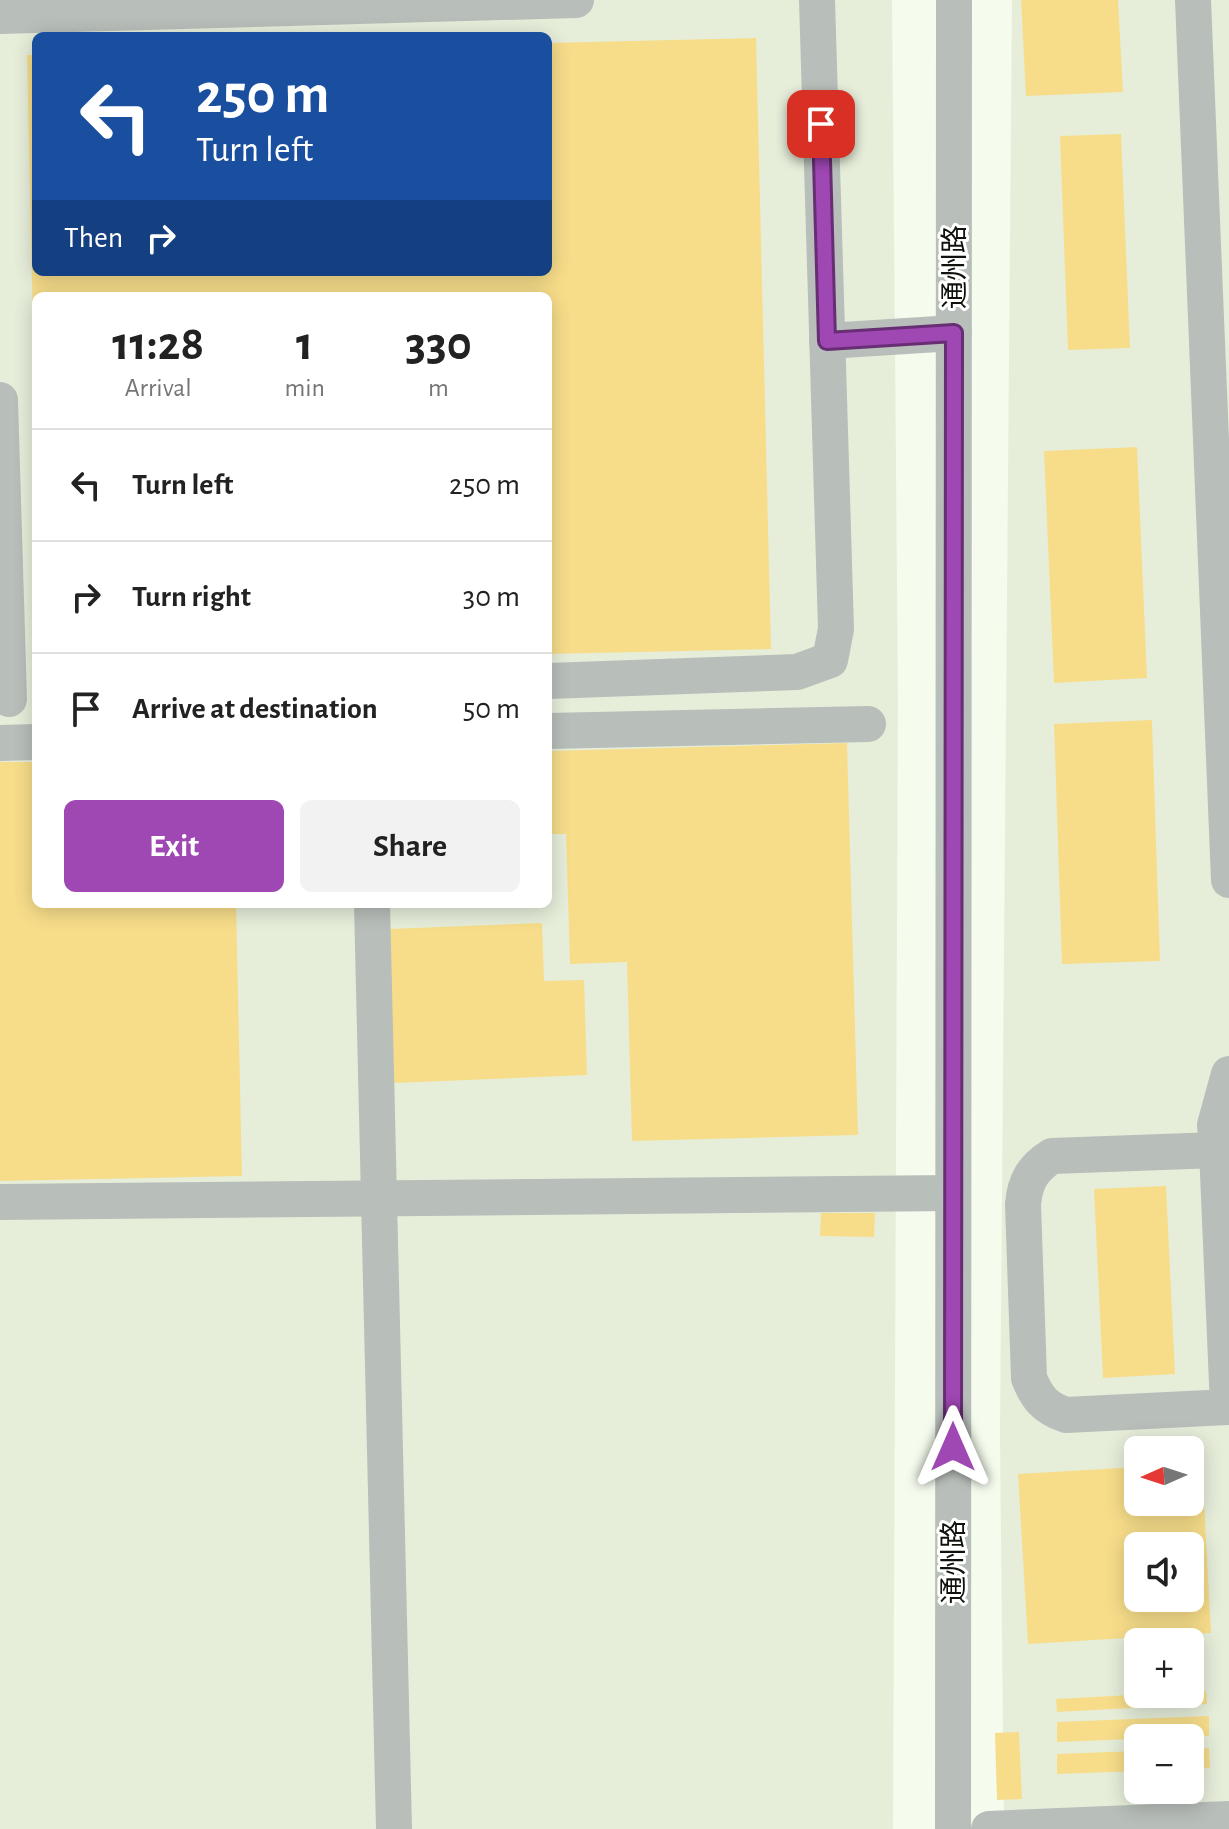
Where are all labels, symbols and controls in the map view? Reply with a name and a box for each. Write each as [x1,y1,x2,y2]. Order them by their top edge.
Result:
icon: left [64,64,168,168]
text: 250 m [196,67,329,123]
pin [787,90,855,158]
icon: arrive [799,102,843,146]
text: Turn left [196,132,313,168]
icon: right [139,216,183,260]
text: Then [64,223,123,253]
street label: 通州路 [940,225,970,309]
text: 11:28 [112,321,204,369]
text: 1 [296,321,313,369]
text: 330 [405,321,472,369]
text: Arrival [125,375,192,401]
text: min [284,375,325,401]
text: m [428,375,449,401]
icon: left [64,463,108,507]
text: Turn left [132,470,233,500]
text: 250 m [449,470,520,500]
icon: right [64,575,108,619]
text: Turn right [132,582,251,612]
text: 30 m [463,582,520,612]
icon: arrive [64,687,108,731]
text: Arrive at destination [132,694,378,724]
text: 50 m [463,694,520,724]
button: Exit [64,800,284,892]
button: Share [300,800,520,892]
position arrow [911,1405,995,1489]
north arrow [1124,1436,1204,1516]
map controls [1124,1436,1204,1804]
street label: 通州路 [939,1520,969,1604]
button: sound [1124,1532,1204,1612]
button: + [1124,1628,1204,1708]
button: − [1124,1724,1204,1804]

